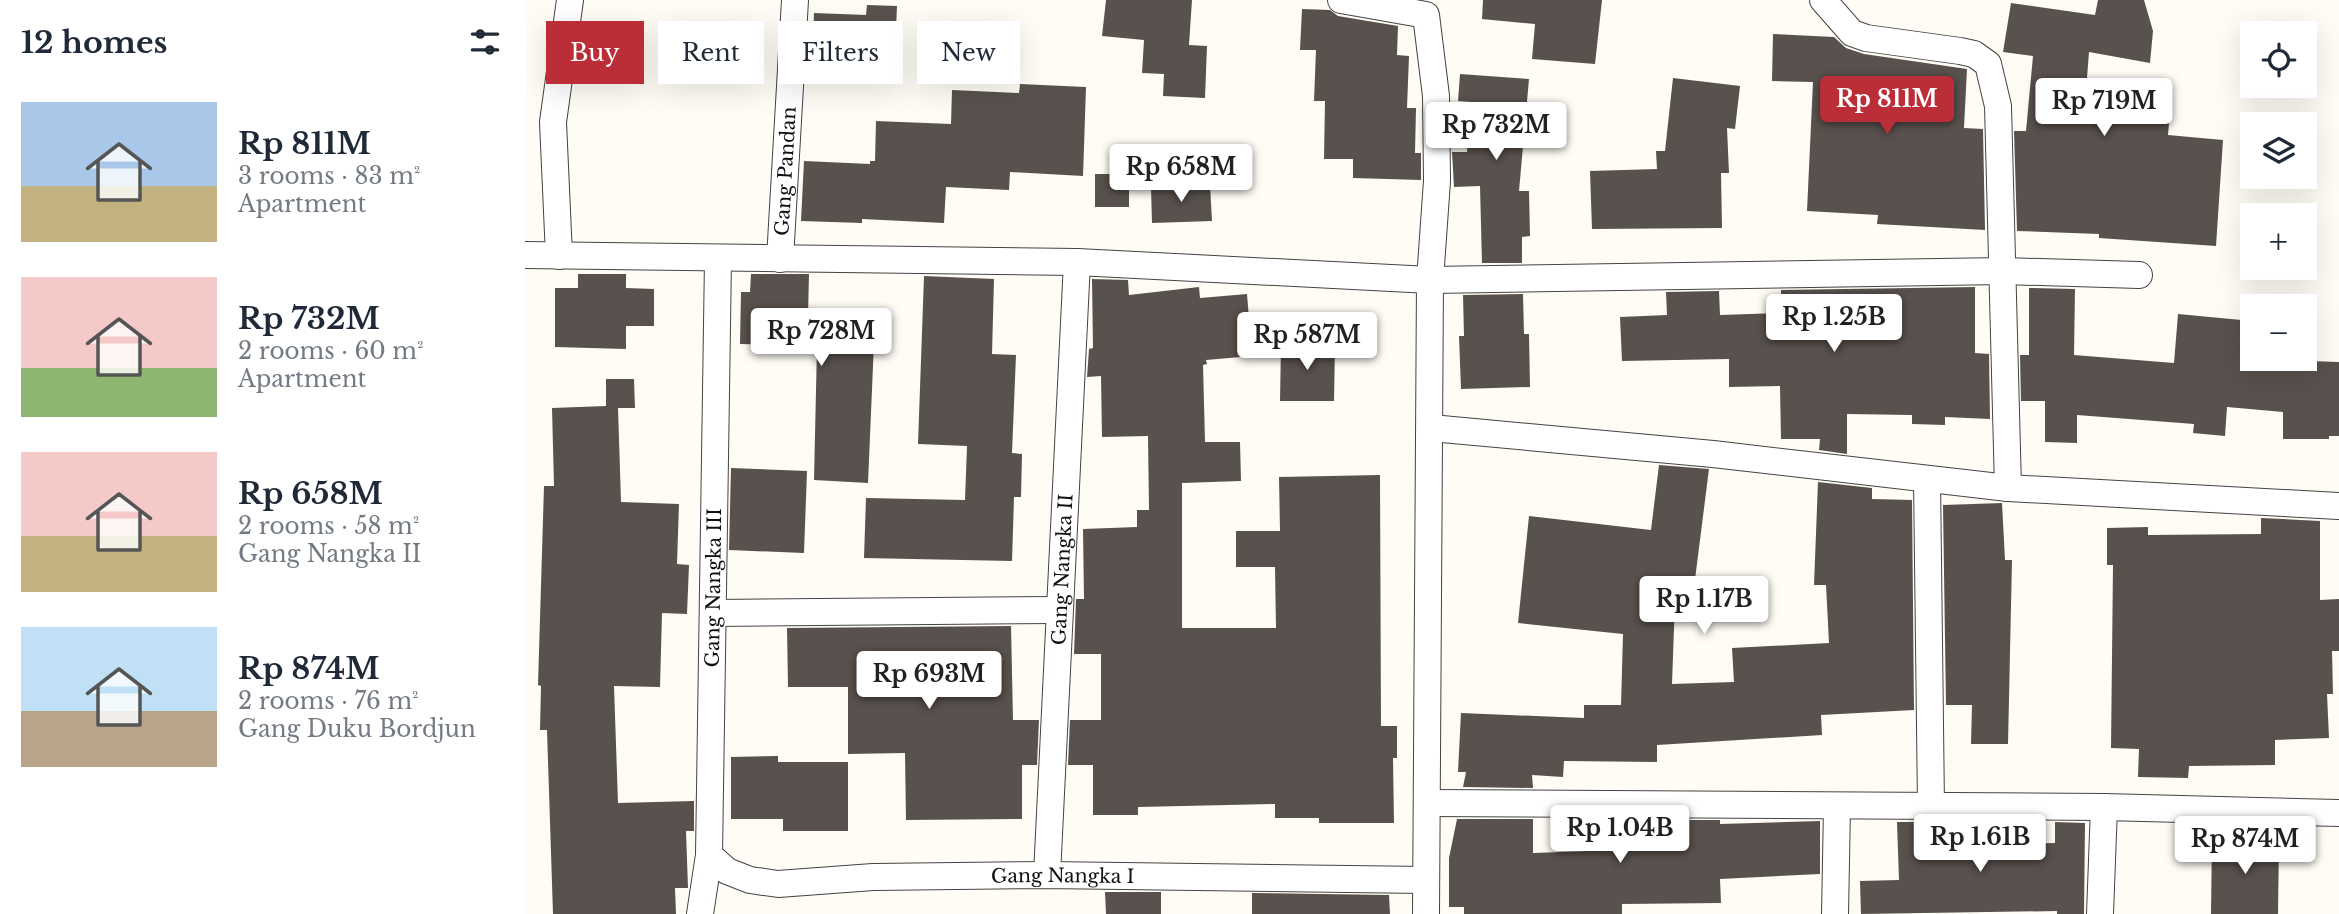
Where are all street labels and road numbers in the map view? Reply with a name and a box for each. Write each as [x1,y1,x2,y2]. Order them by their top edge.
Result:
street label: Gang Pandan [770,106,800,237]
street label: Gang Nangka II [1047,493,1077,646]
street label: Gang Nangka III [700,508,726,668]
street label: Gang Nangka I [991,863,1135,888]

